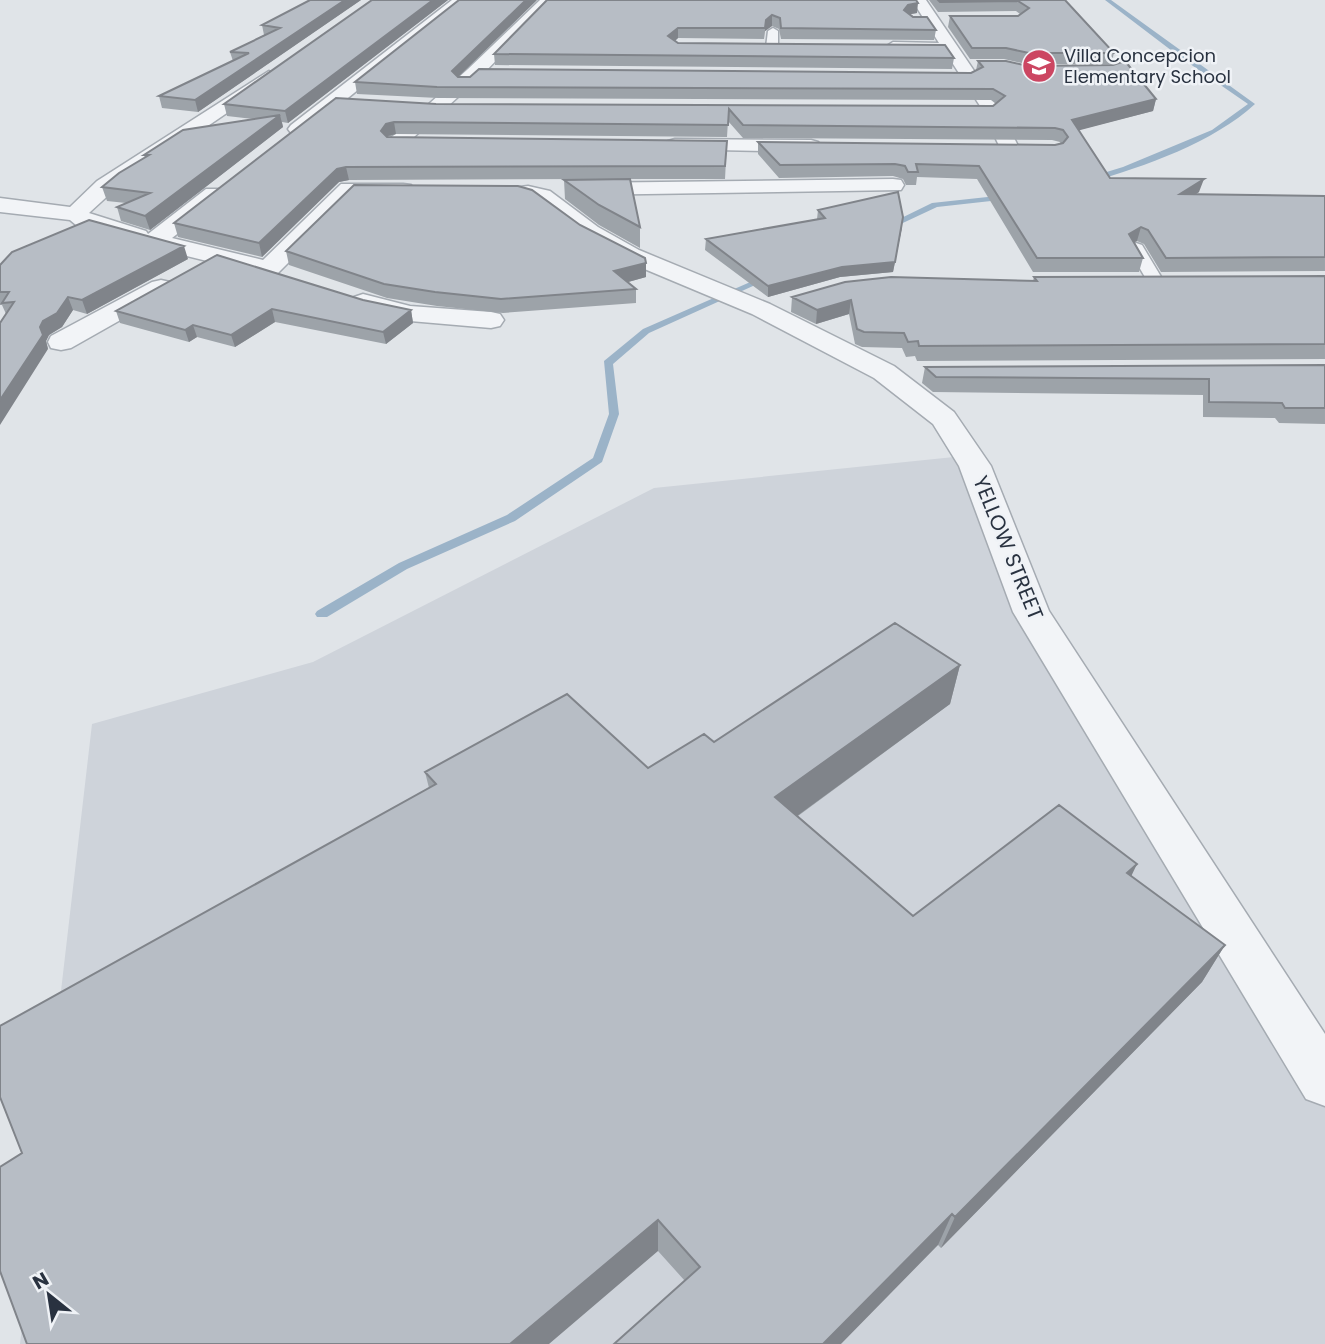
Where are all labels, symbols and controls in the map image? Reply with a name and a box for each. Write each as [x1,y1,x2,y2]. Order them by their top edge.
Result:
place label: Villa Concepcion Elementary School [1064,43,1231,89]
school or university icon: Villa Concepcion Elementary School [1020,47,1058,85]
street label: YELLOW STREET [966,471,1051,624]
north arrow [14,1260,84,1330]
text: N [28,1265,54,1296]

